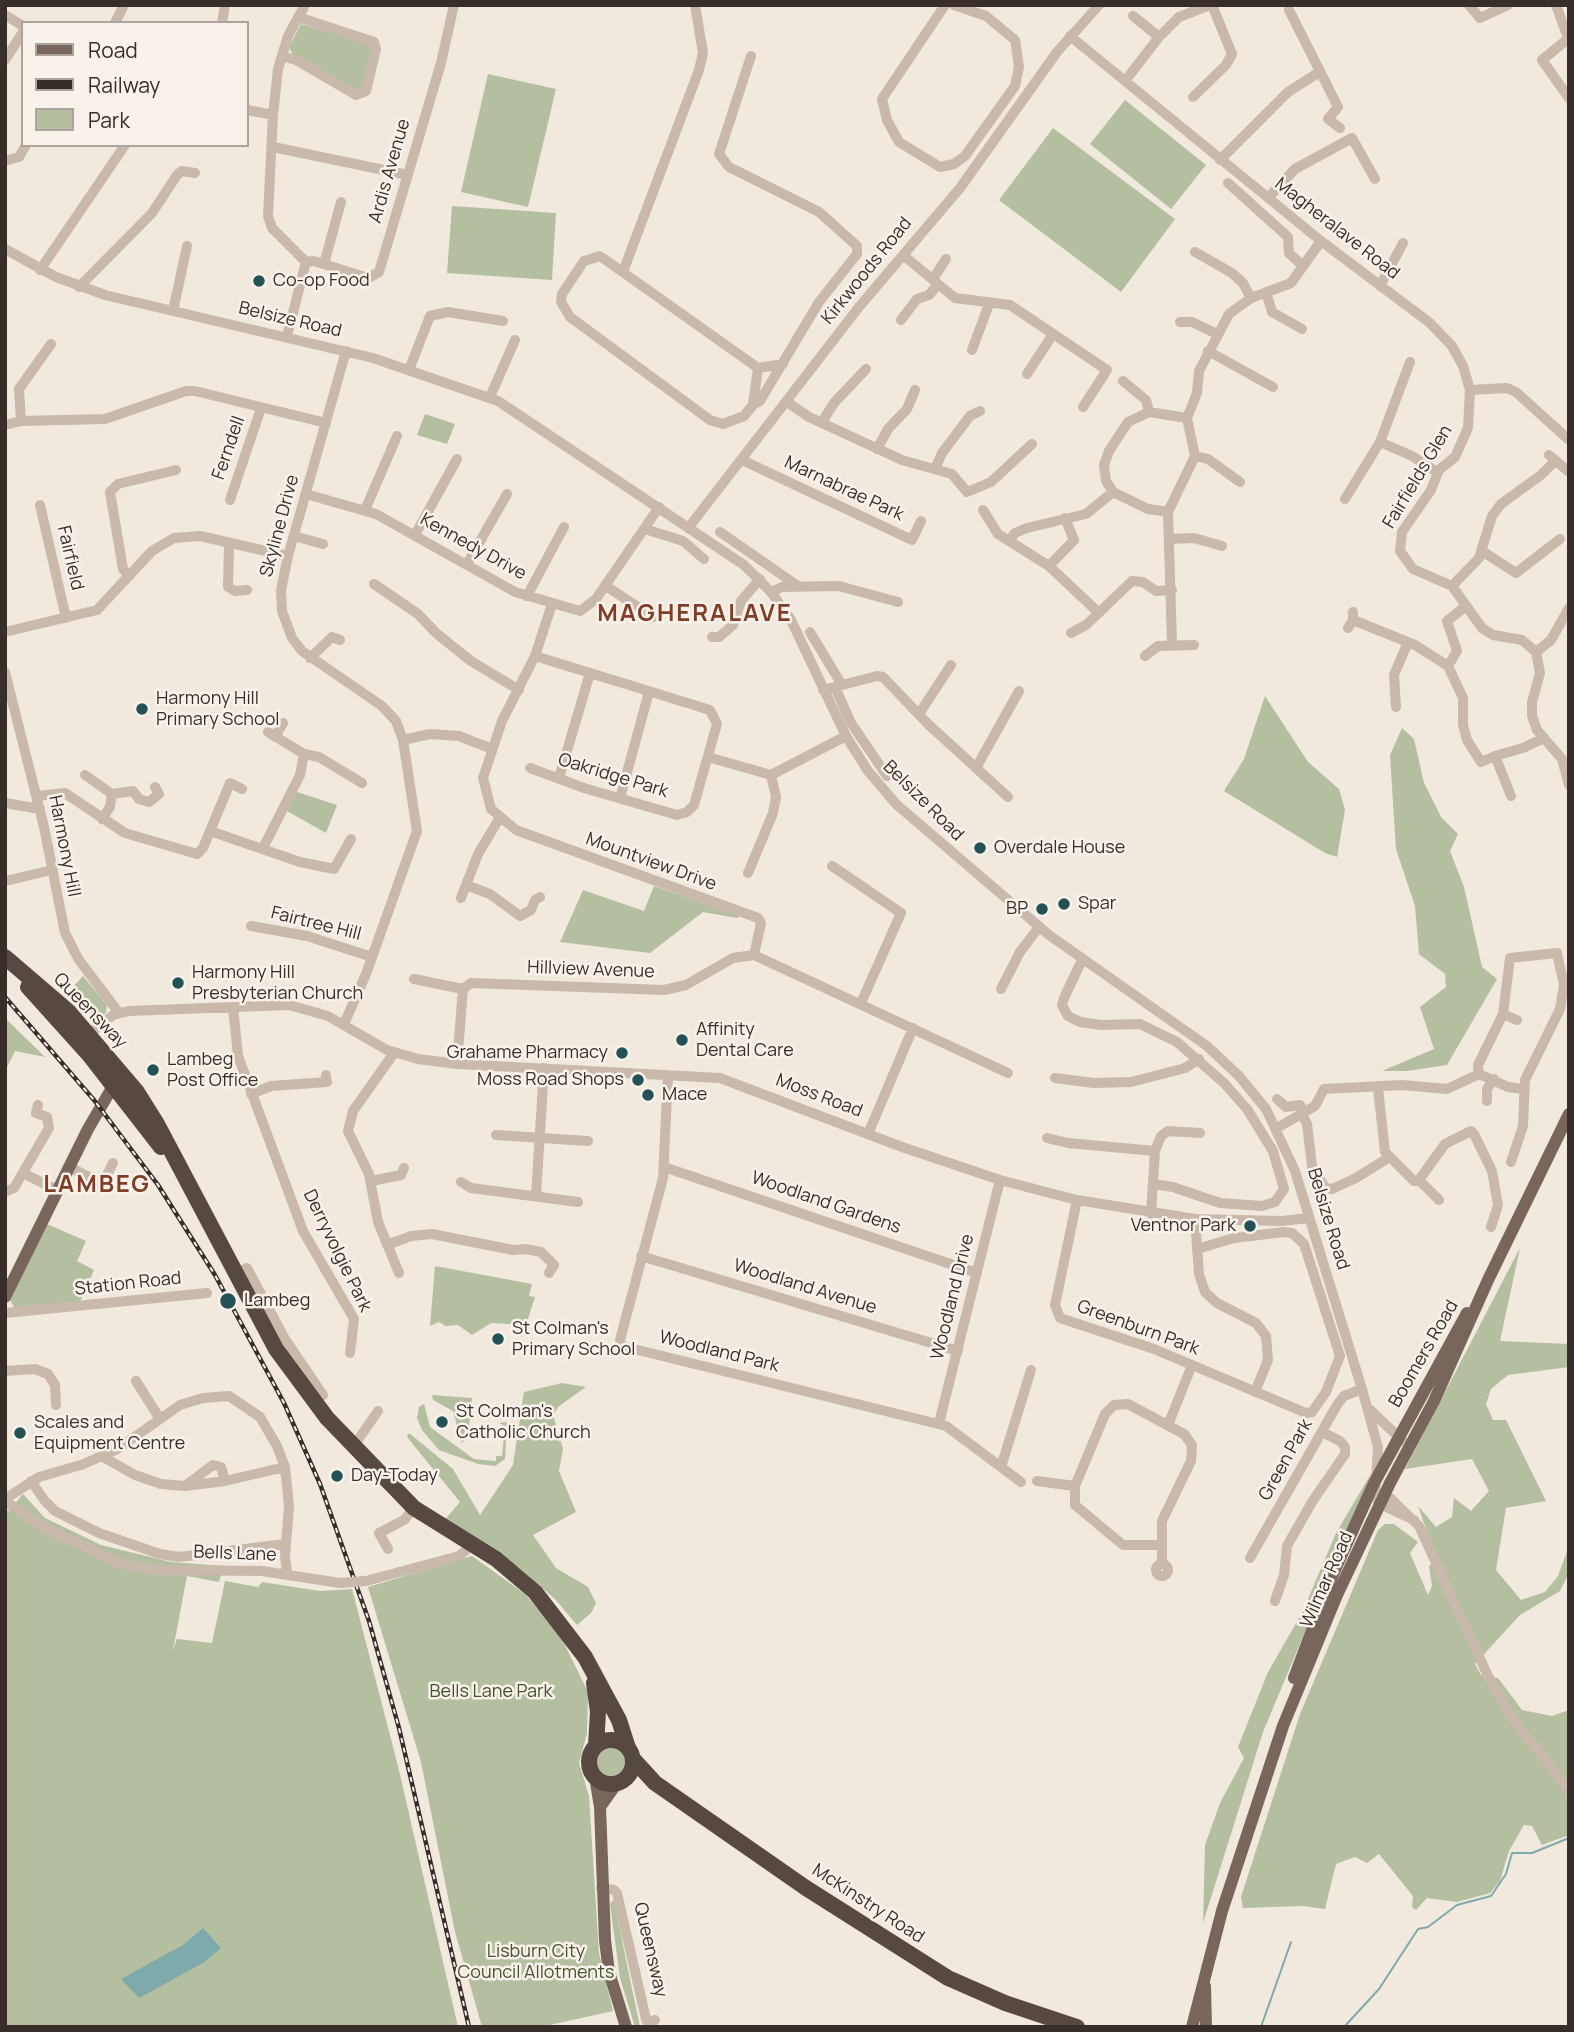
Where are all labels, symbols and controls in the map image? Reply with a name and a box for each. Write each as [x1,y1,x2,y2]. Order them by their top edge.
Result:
legend [21,21,248,147]
text: Road [88,36,138,64]
text: Railway [88,71,160,99]
text: Park [88,106,130,134]
street label: Ardis Avenue [365,116,415,226]
street label: Magheralave Road [1270,174,1404,284]
street label: Kirkwoods Road [817,213,917,329]
place label: Co-op Food [273,270,370,292]
marker: Co-op Food [251,273,267,289]
street label: Belsize Road [236,298,344,342]
street label: Ferndell [208,413,250,483]
street label: Fairfields Glen [1379,421,1457,533]
street label: Marnabrae Park [781,452,907,526]
street label: Skyline Drive [256,473,304,579]
street label: Kennedy Drive [416,509,530,585]
street label: Fairfield [52,524,88,592]
district label: MAGHERALAVE [599,600,791,628]
place label: Harmony Hill Primary School [156,688,280,730]
marker: Harmony Hill Primary School [134,701,150,717]
street label: Oakridge Park [555,749,671,803]
street label: Belsize Road [878,756,968,846]
street label: Harmony Hill [44,793,84,899]
street label: Mountview Drive [583,828,719,896]
place label: Overdale House [994,837,1125,859]
marker: Overdale House [972,840,988,856]
place label: Spar [1078,893,1116,915]
marker: Spar [1056,896,1072,912]
place label: BP [1006,898,1028,920]
marker: BP [1034,901,1050,917]
street label: Fairtree Hill [269,902,363,946]
street label: Hillview Avenue [527,957,655,983]
place label: Harmony Hill Presbyterian Church [192,962,363,1004]
street label: Queensway [49,969,131,1053]
marker: Harmony Hill Presbyterian Church [170,975,186,991]
place label: Affinity Dental Care [696,1019,794,1062]
marker: Affinity Dental Care [674,1032,690,1048]
place label: Grahame Pharmacy [447,1042,608,1064]
marker: Grahame Pharmacy [614,1045,630,1061]
place label: Lambeg Post Office [167,1049,258,1092]
marker: Lambeg Post Office [145,1062,161,1078]
place label: Moss Road Shops [477,1069,624,1091]
street label: Moss Road [773,1070,865,1122]
marker: Moss Road Shops [630,1072,646,1088]
place label: Mace [662,1084,707,1106]
marker: Mace [640,1087,656,1103]
street label: Belsize Road [1302,1166,1354,1272]
street label: Woodland Gardens [748,1167,904,1239]
district label: LAMBEG [44,1171,150,1199]
street label: Derryvolgie Park [298,1186,376,1316]
place label: Ventnor Park [1131,1215,1236,1237]
marker: Ventnor Park [1242,1218,1258,1234]
street label: Woodland Drive [927,1232,979,1362]
street label: Woodland Avenue [731,1255,879,1319]
street label: Station Road [74,1268,182,1300]
place label: Lambeg [244,1290,310,1312]
marker: Lambeg [218,1291,238,1311]
street label: Greenburn Park [1074,1296,1202,1360]
street label: Boomers Road [1385,1297,1463,1411]
place label: St Colman's Primary School [512,1318,636,1360]
street label: Woodland Park [657,1327,781,1377]
marker: St Colman's Primary School [490,1331,506,1347]
place label: St Colman's Catholic Church [456,1401,591,1444]
place label: Scales and Equipment Centre [34,1412,185,1454]
marker: St Colman's Catholic Church [434,1414,450,1430]
street label: Green Park [1255,1415,1317,1505]
marker: Scales and Equipment Centre [12,1425,28,1441]
place label: Day-Today [351,1465,438,1487]
marker: Day-Today [329,1468,345,1484]
street label: Wilmar Road [1296,1529,1358,1631]
street label: Bells Lane [193,1542,277,1566]
park label: Bells Lane Park [430,1681,552,1703]
street label: McKinstry Road [808,1860,928,1948]
street label: Queensway [629,1901,671,1999]
park label: Lisburn City Council Allotments [457,1941,615,1983]

